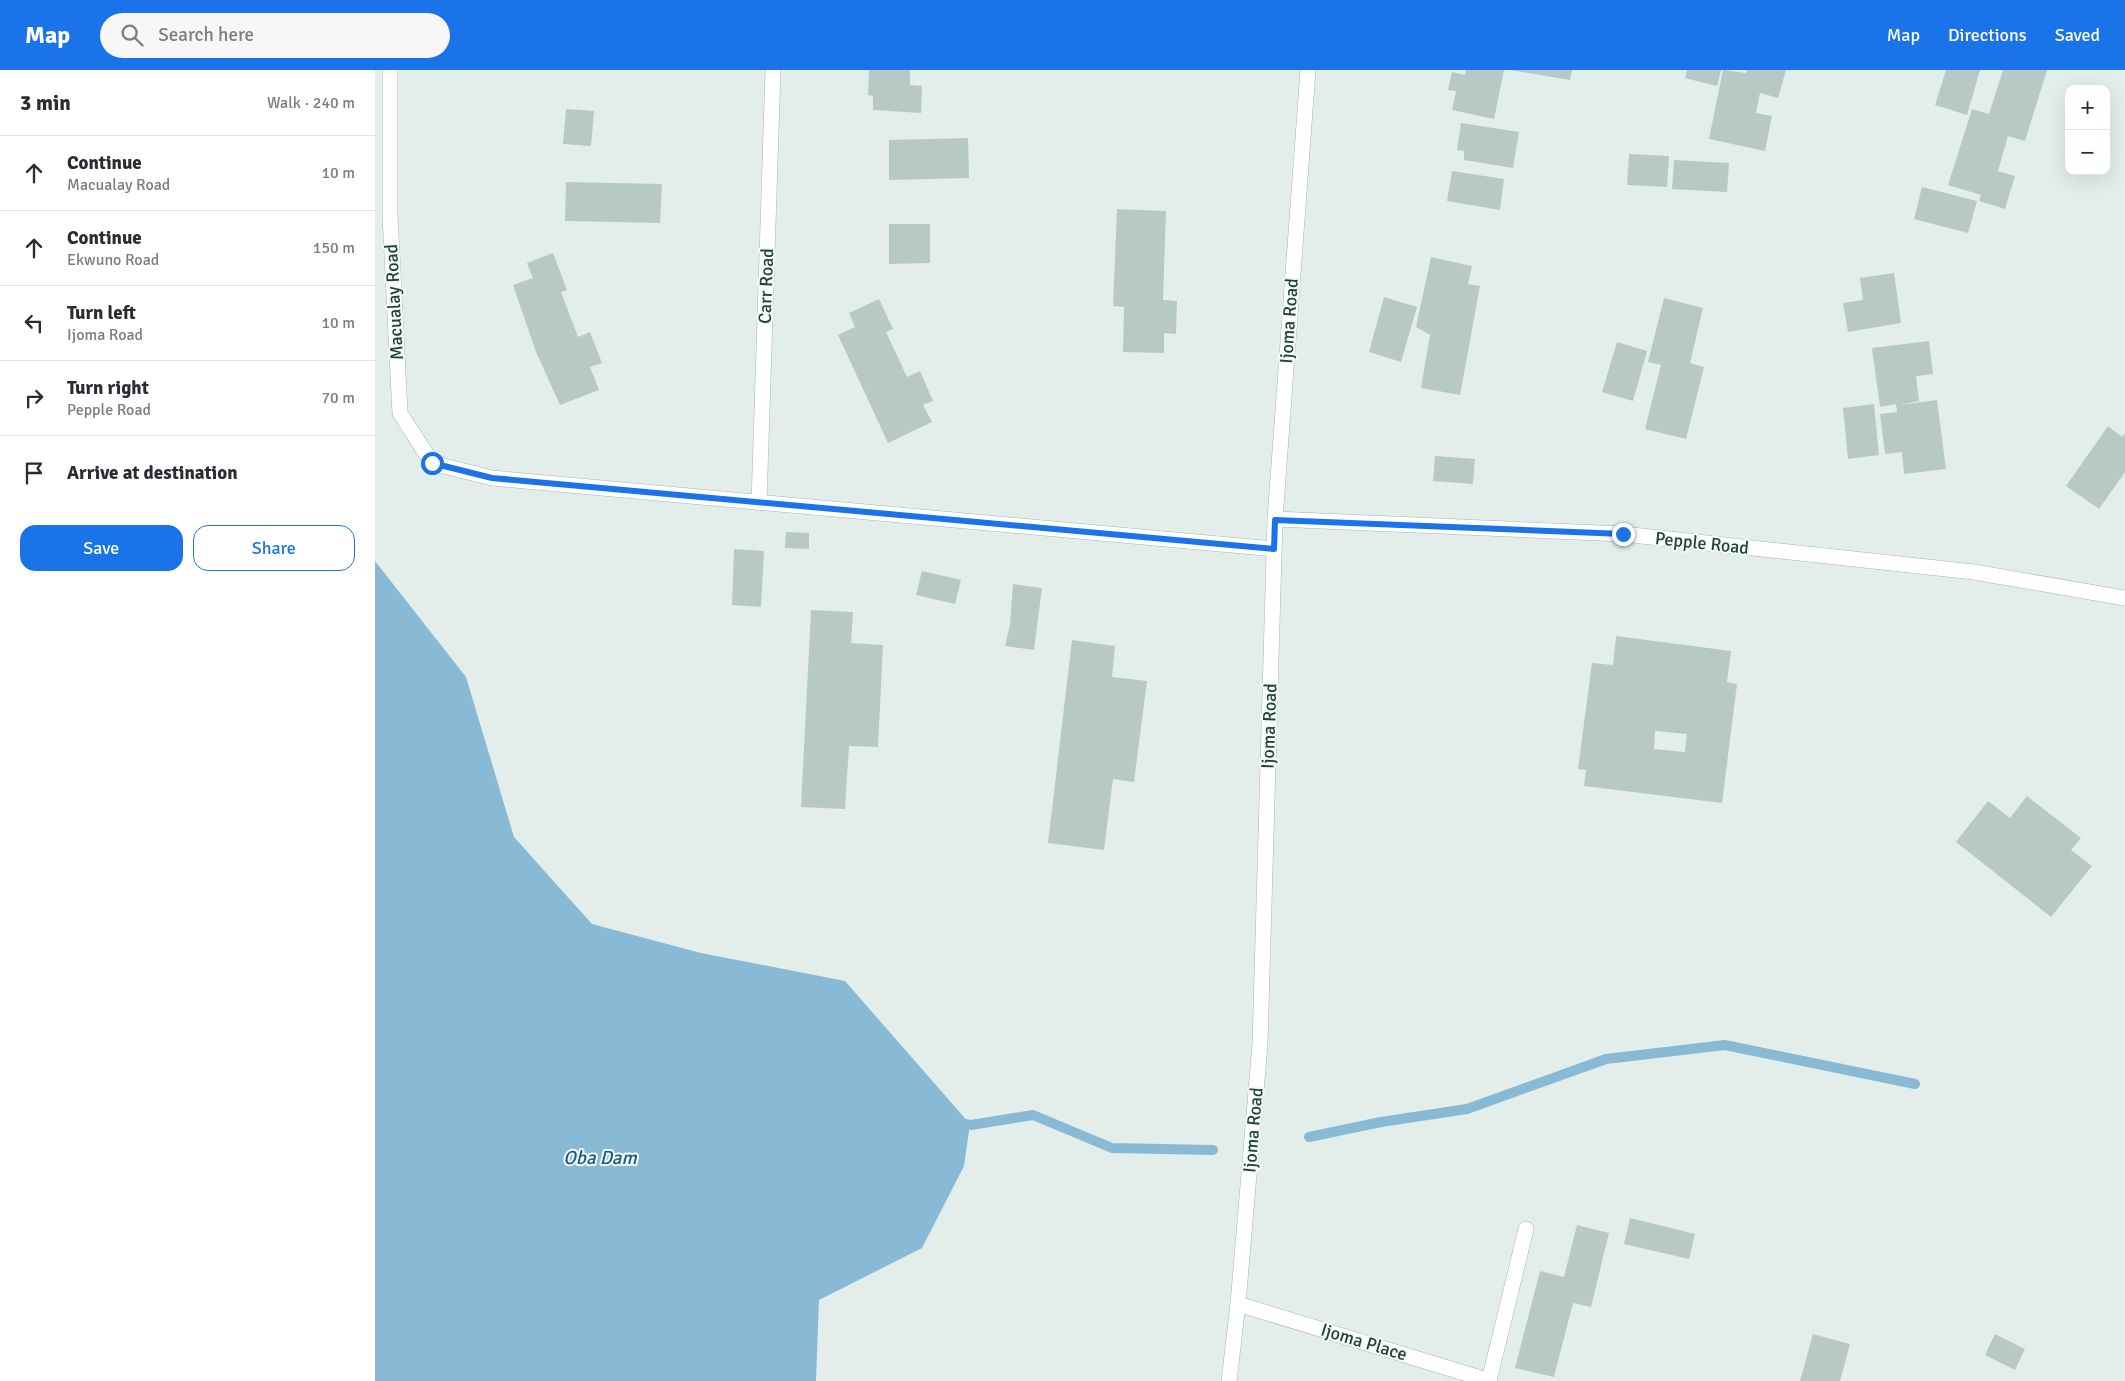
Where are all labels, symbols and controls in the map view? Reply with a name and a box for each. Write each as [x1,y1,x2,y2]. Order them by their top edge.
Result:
search box [100,13,450,58]
text: Map [25,20,70,50]
icon: search [118,21,146,49]
text: Search here [158,23,254,47]
text: Map [1887,24,1920,46]
text: Directions [1948,24,2027,46]
text: Saved [2055,24,2100,46]
map controls [2065,85,2110,175]
button: + [2065,85,2110,130]
text: 3 min [20,90,71,116]
text: Walk · 240 m [267,93,355,113]
button: − [2065,130,2110,175]
text: Continue [67,151,142,175]
icon: ahead [20,159,48,187]
text: 10 m [321,163,355,183]
text: Macualay Road [67,175,170,195]
text: Continue [67,226,142,250]
icon: ahead [20,234,48,262]
text: 150 m [313,238,355,258]
street label: Macualay Road [380,243,408,361]
street label: Carr Road [754,248,778,324]
text: Ekwuno Road [67,250,159,270]
street label: Ijoma Road [1275,278,1303,364]
text: Turn left [67,301,136,325]
icon: left [20,309,48,337]
text: 10 m [321,313,355,333]
text: Ijoma Road [67,325,143,345]
text: Turn right [67,376,149,400]
icon: right [20,384,48,412]
text: 70 m [321,388,355,408]
text: Pepple Road [67,400,151,420]
route start [421,452,444,475]
icon: arrive [20,459,48,487]
text: Arrive at destination [67,461,238,485]
route end [1612,523,1635,546]
button: Save [20,525,183,571]
button: Share [193,525,355,571]
street label: Pepple Road [1654,527,1750,559]
street label: Ijoma Road [1257,683,1281,769]
street label: Ijoma Road [1238,1086,1268,1174]
water label: Oba Dam [563,1146,637,1170]
street label: Ijoma Place [1318,1318,1410,1366]

